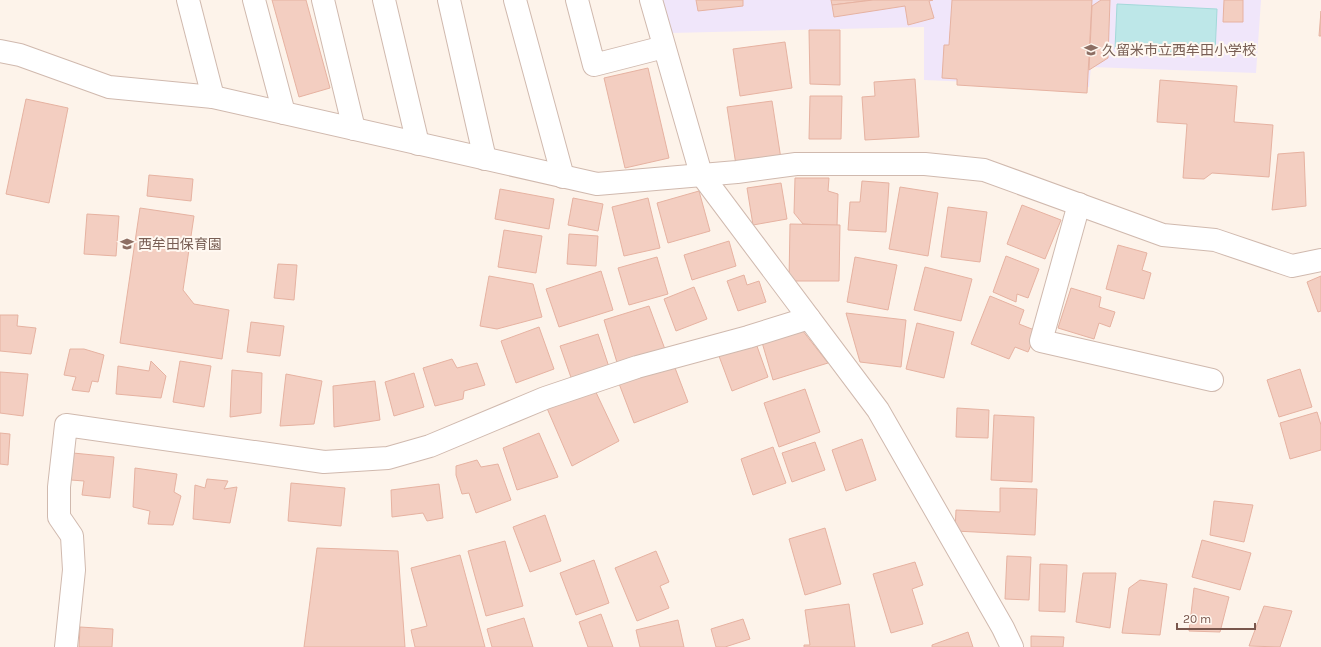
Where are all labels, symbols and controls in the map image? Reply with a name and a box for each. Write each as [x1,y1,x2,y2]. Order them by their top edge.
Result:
school or university icon: 久留米市立西牟田小学校 [1083,42,1099,58]
place label: 久留米市立西牟田小学校 [1102,42,1256,59]
school or university icon: 西牟田保育園 [119,236,135,252]
place label: 西牟田保育園 [138,236,222,253]
scale bar [1177,605,1255,631]
text: 20 m [1183,612,1211,626]

